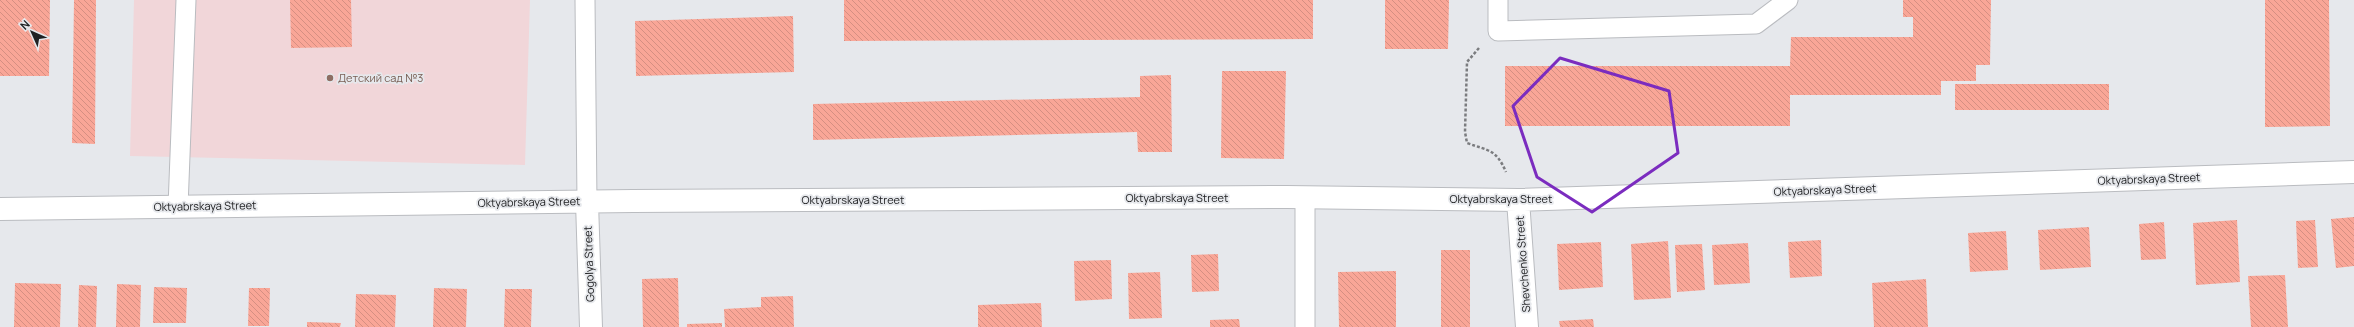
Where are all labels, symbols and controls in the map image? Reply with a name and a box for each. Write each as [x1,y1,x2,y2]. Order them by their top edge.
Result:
north arrow [12,12,52,52]
text: N [16,16,33,33]
place label: Детский сад №3 [338,70,423,85]
marker: Детский сад №3 [325,73,335,83]
street label: Oktyabrskaya Street [2097,169,2201,188]
street label: Oktyabrskaya Street [1773,180,1877,199]
street label: Oktyabrskaya Street [1126,190,1228,205]
street label: Oktyabrskaya Street [1450,191,1552,206]
street label: Oktyabrskaya Street [802,192,904,207]
street label: Oktyabrskaya Street [477,193,581,210]
street label: Oktyabrskaya Street [153,197,257,214]
street label: Shevchenko Street [1512,215,1533,313]
street label: Gogolya Street [580,226,597,302]

